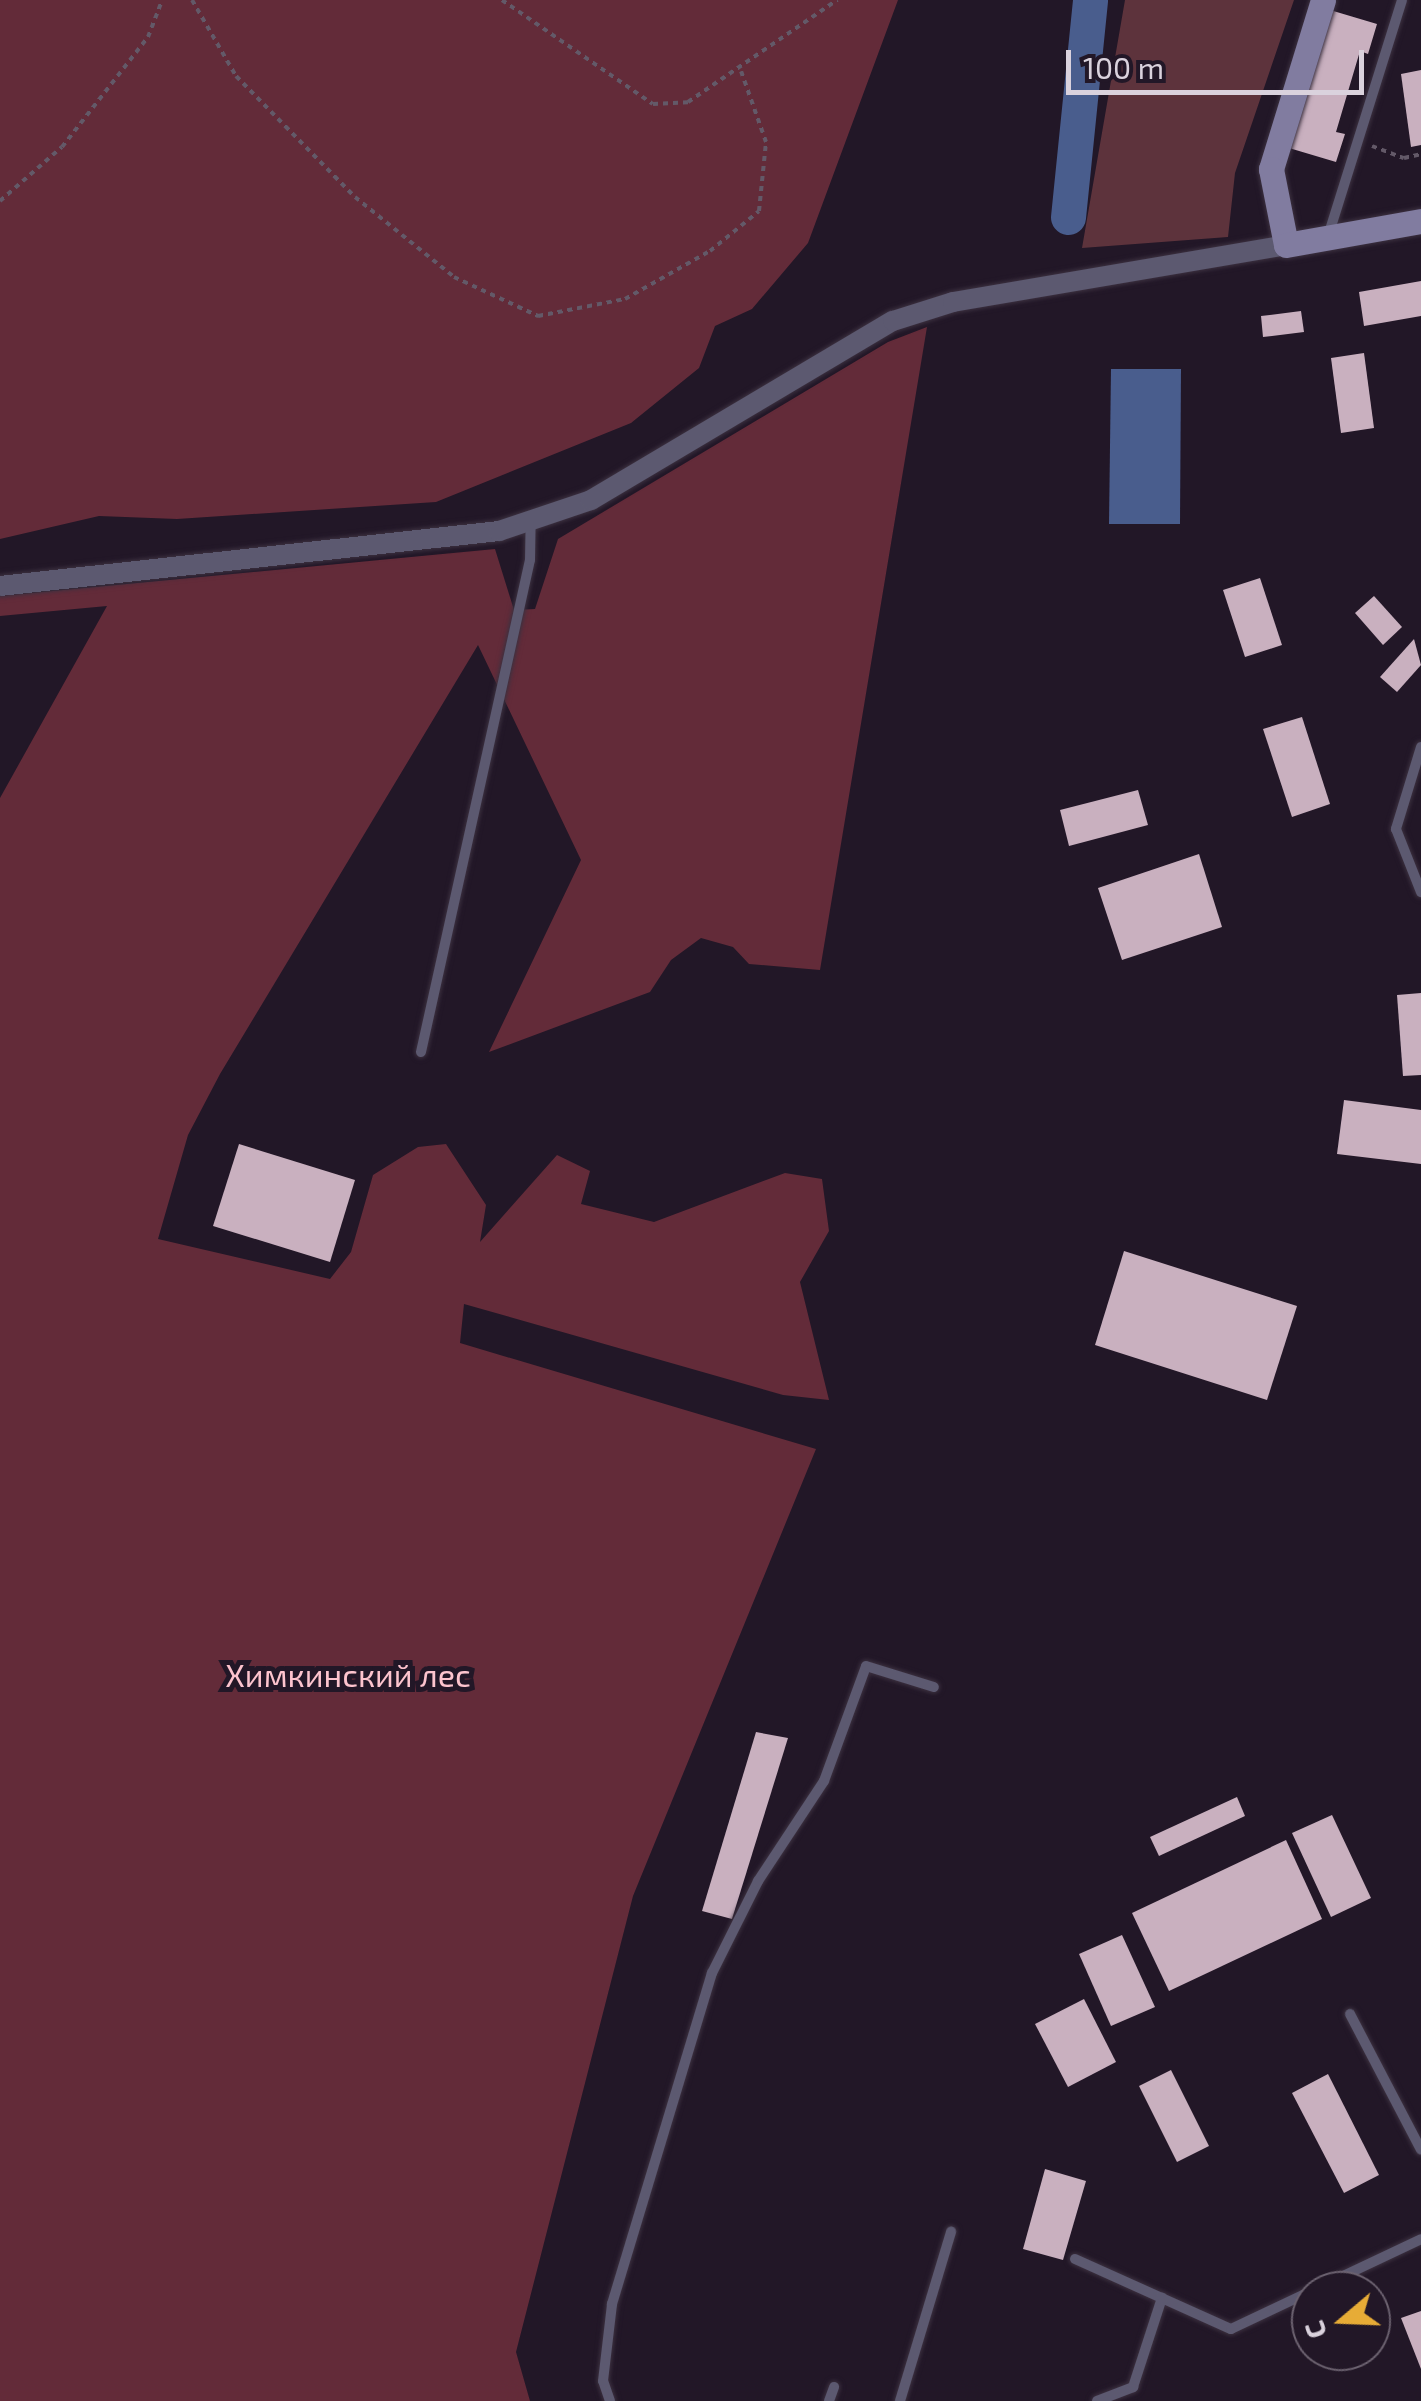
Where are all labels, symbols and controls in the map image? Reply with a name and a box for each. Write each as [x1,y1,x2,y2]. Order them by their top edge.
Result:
scale bar [1071,30,1368,92]
text: 100 m [1083,49,1164,85]
park label: Химкинский лес [225,1655,471,1693]
north arrow [1291,2271,1391,2371]
text: С [1296,2317,1333,2343]

